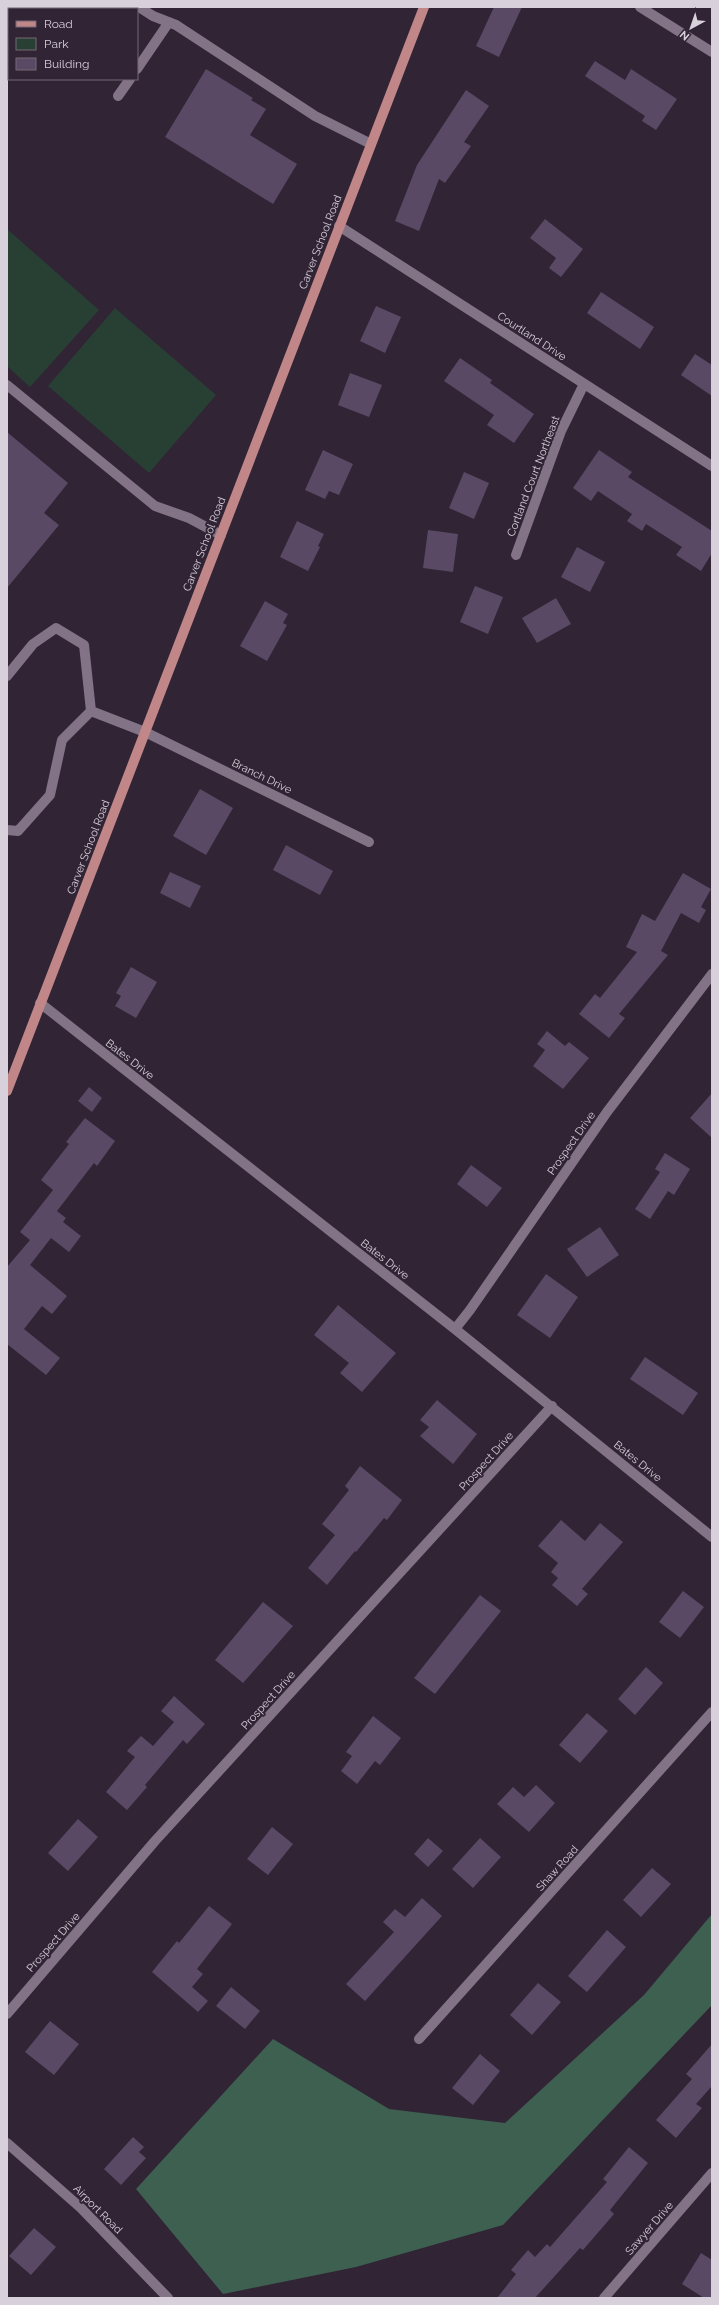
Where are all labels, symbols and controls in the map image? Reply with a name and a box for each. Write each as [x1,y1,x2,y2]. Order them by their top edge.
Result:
legend [8,8,138,80]
north arrow [671,8,711,48]
text: Road [44,17,73,31]
text: N [677,28,692,43]
text: Park [44,37,69,51]
text: Building [44,57,90,71]
street label: Carver School Road [296,193,345,291]
street label: Courtland Drive [495,309,569,364]
street label: Cortland Court Northeast [504,414,563,538]
street label: Carver School Road [180,495,229,593]
street label: Branch Drive [230,756,294,797]
street label: Carver School Road [64,798,113,896]
street label: Bates Drive [103,1037,157,1083]
street label: Prospect Drive [545,1109,598,1177]
street label: Bates Drive [358,1237,412,1283]
street label: Prospect Drive [457,1429,516,1493]
street label: Bates Drive [611,1438,665,1485]
street label: Prospect Drive [239,1668,298,1732]
street label: Shaw Road [534,1843,581,1894]
street label: Prospect Drive [24,1910,83,1975]
street label: Airport Road [71,2182,125,2237]
street label: Sawyer Drive [623,2199,676,2258]

